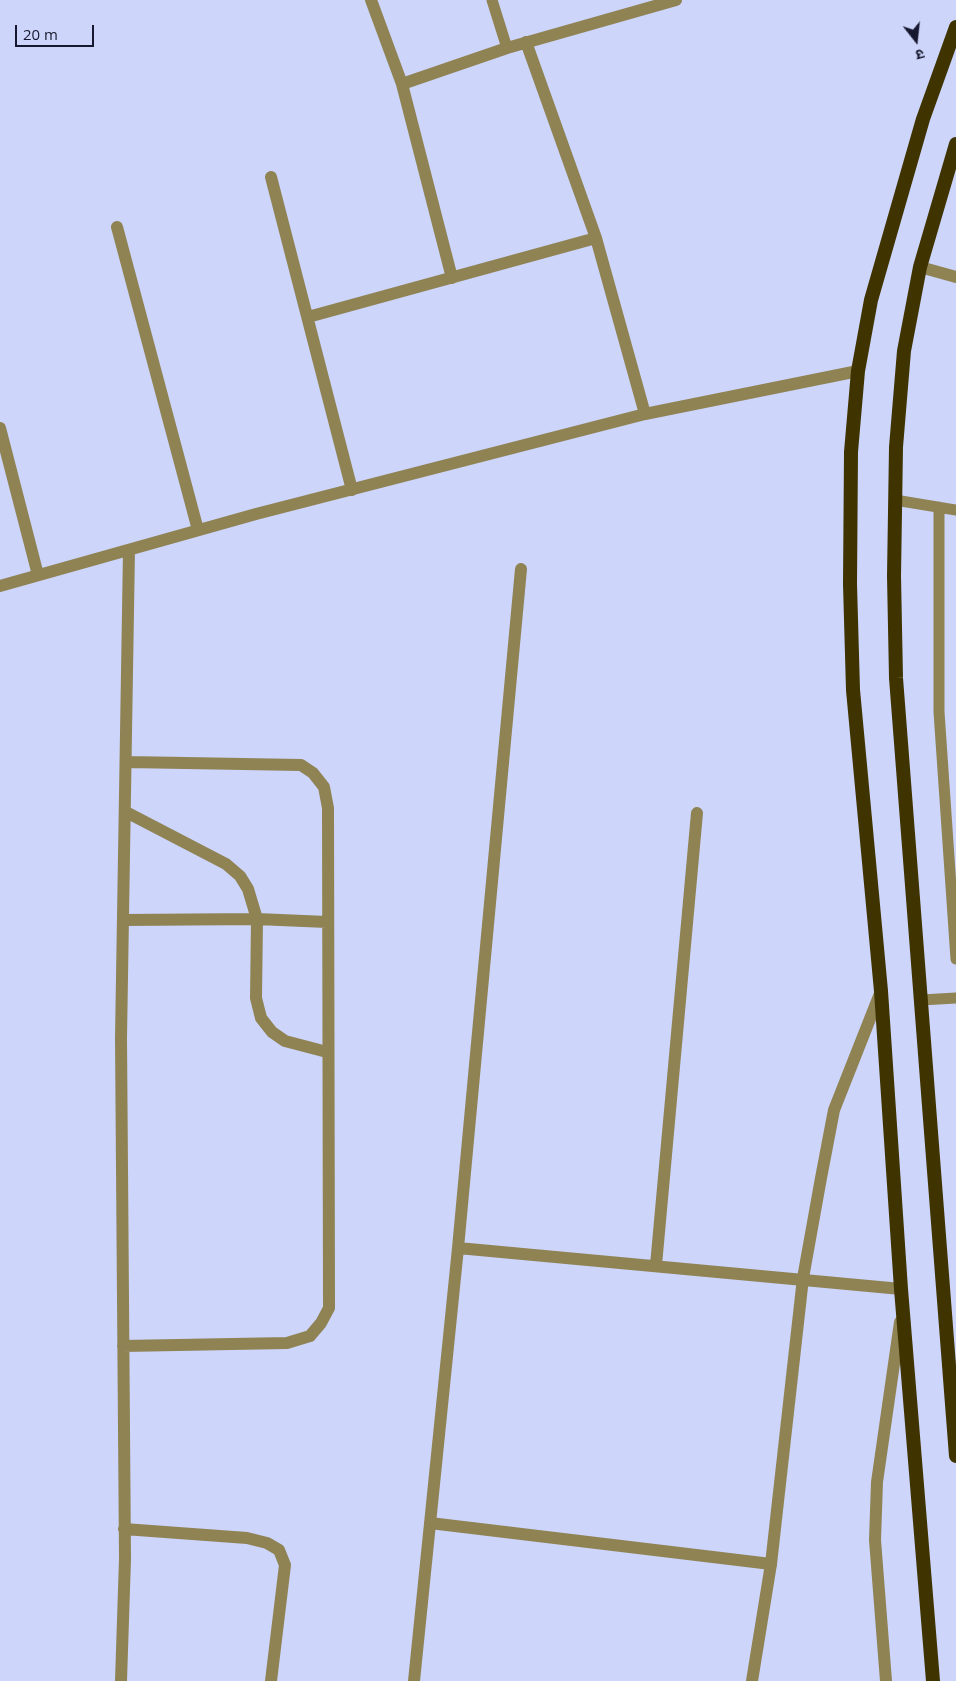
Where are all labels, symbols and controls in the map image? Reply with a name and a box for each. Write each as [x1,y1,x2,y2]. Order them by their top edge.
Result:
scale bar [18,15,96,47]
north arrow [891,15,941,65]
text: 20 m [23,24,58,44]
text: उ [914,45,927,65]

